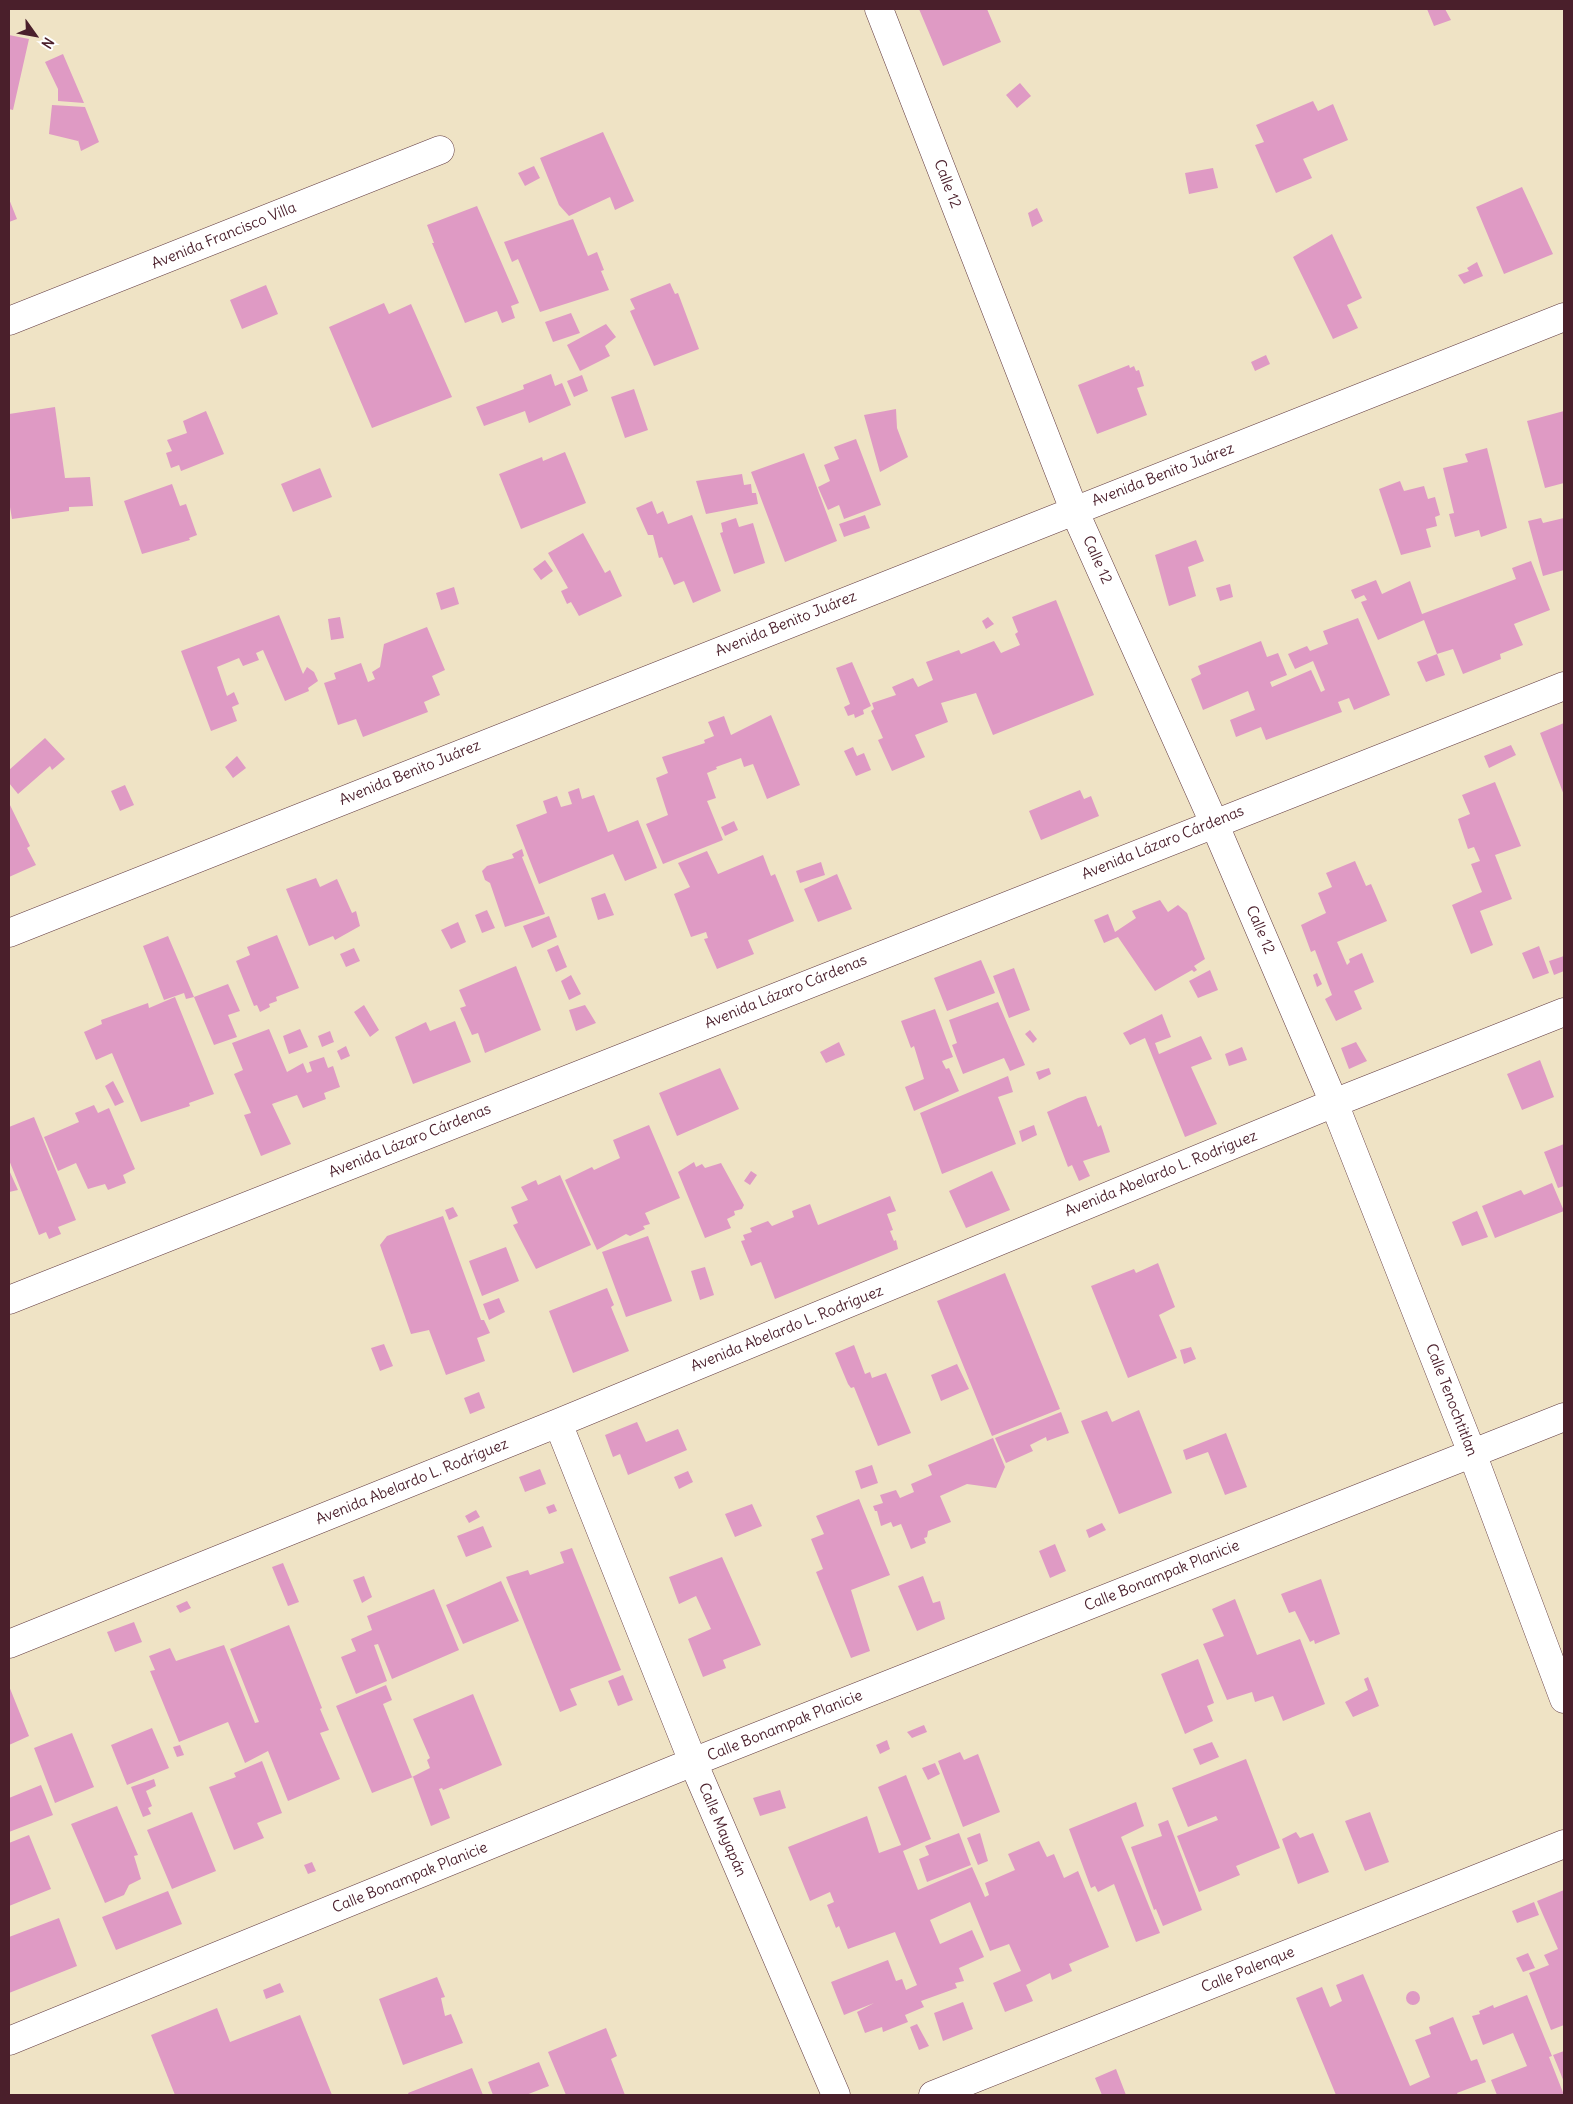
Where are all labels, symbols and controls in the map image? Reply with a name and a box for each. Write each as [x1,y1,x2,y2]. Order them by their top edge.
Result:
north arrow [10,10,60,60]
text: N [38,34,58,52]
street label: Calle 12 [929,157,965,211]
street label: Avenida Francisco Villa [149,199,299,273]
street label: Avenida Benito Juárez [1089,440,1237,510]
street label: Calle 12 [1078,533,1116,587]
street label: Avenida Benito Juárez [713,587,859,661]
street label: Avenida Benito Juárez [337,736,483,810]
street label: Avenida Lázaro Cárdenas [1079,802,1247,884]
street label: Calle 12 [1242,903,1278,957]
street label: Avenida Lázaro Cárdenas [702,951,870,1033]
street label: Avenida Lázaro Cárdenas [326,1100,494,1182]
street label: Avenida Abelardo L. Rodríguez [1062,1127,1260,1221]
street label: Avenida Abelardo L. Rodríguez [688,1282,886,1376]
street label: Calle Tenochtitlan [1421,1341,1481,1459]
street label: Avenida Abelardo L. Rodríguez [313,1435,511,1529]
street label: Calle Bonampak Planicie [1082,1537,1242,1615]
street label: Calle Bonampak Planicie [705,1687,865,1765]
street label: Calle Mayapán [694,1780,750,1880]
street label: Calle Bonampak Planicie [330,1839,490,1917]
street label: Calle Palenque [1199,1943,1297,1997]

